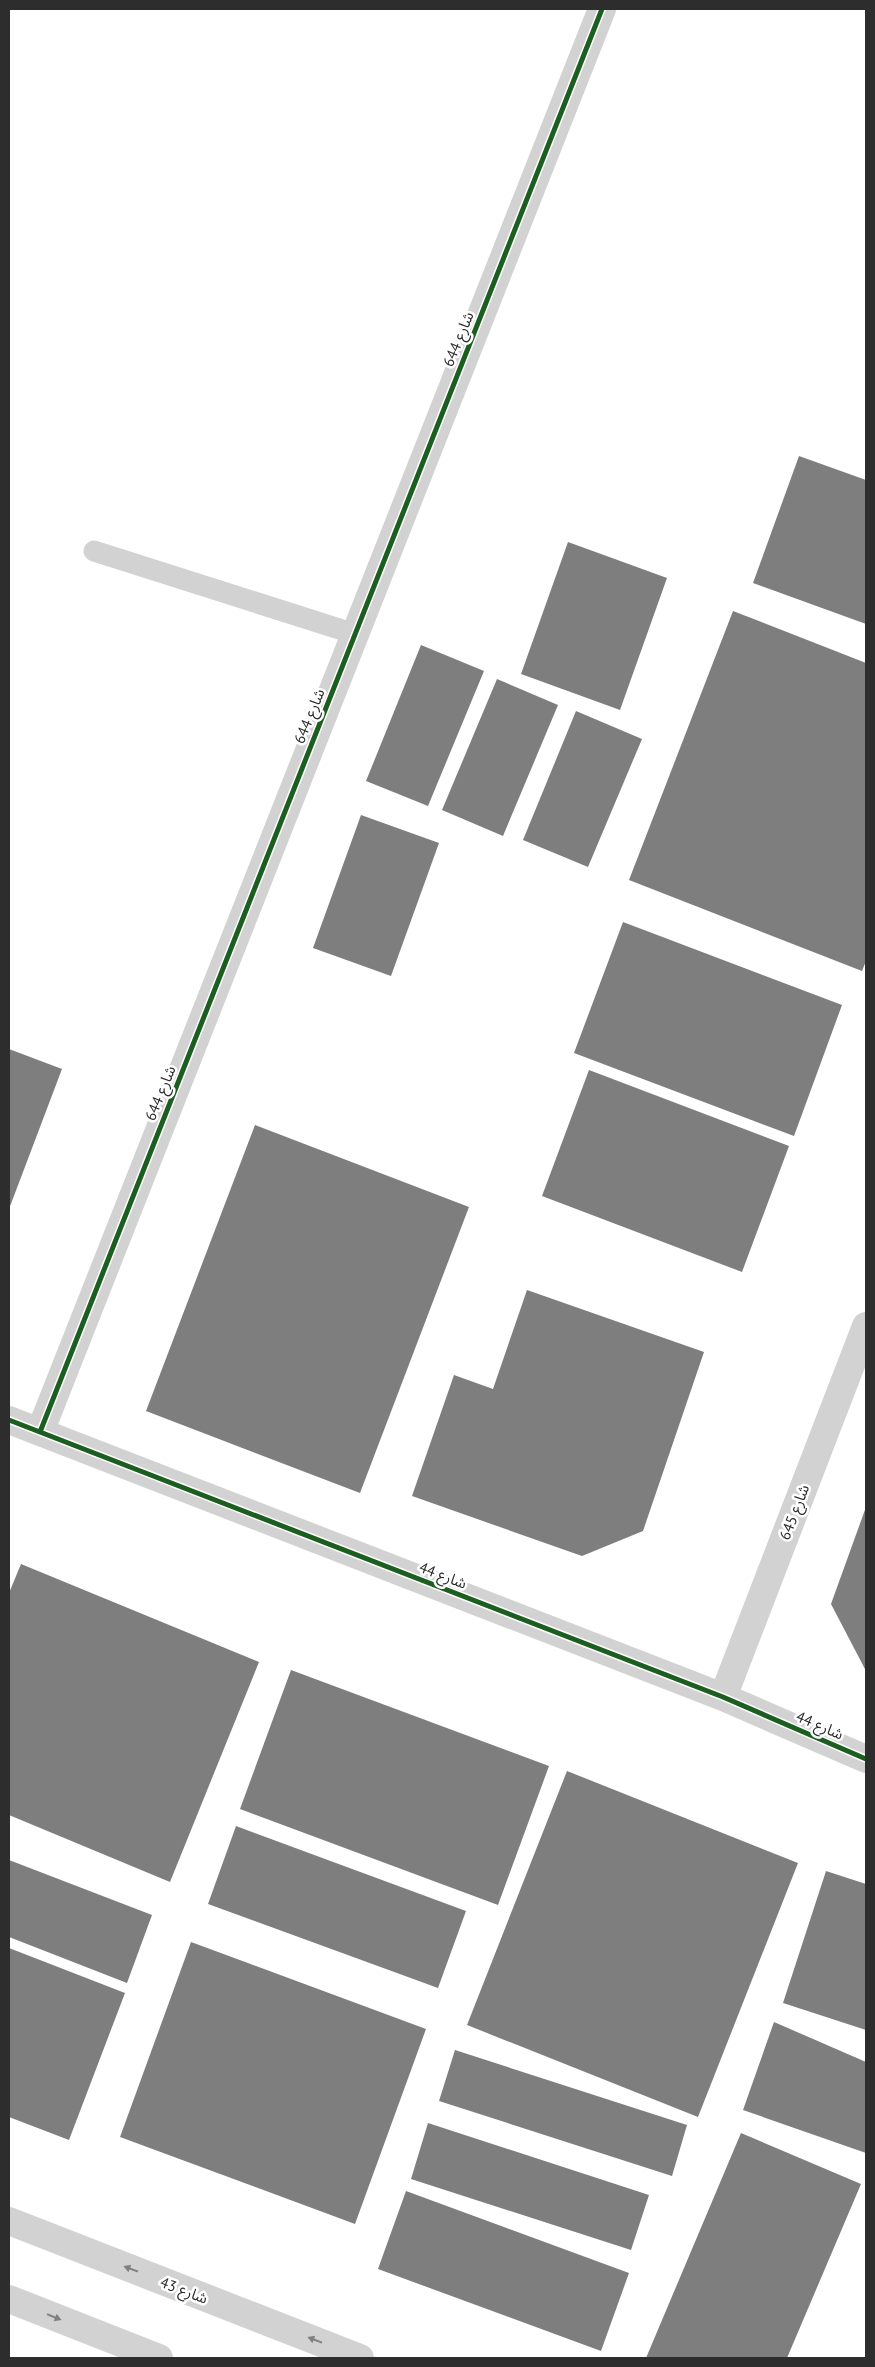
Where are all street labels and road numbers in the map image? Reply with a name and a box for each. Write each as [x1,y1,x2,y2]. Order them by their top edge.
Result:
street label: شارع 644 [438,308,480,370]
street label: شارع 644 [289,685,331,747]
street label: شارع 644 [140,1062,182,1124]
street label: شارع 645 [775,1481,816,1543]
street label: شارع 44 [415,1557,470,1596]
street label: شارع 44 [792,1707,847,1746]
street label: شارع 43 [156,2272,211,2311]

